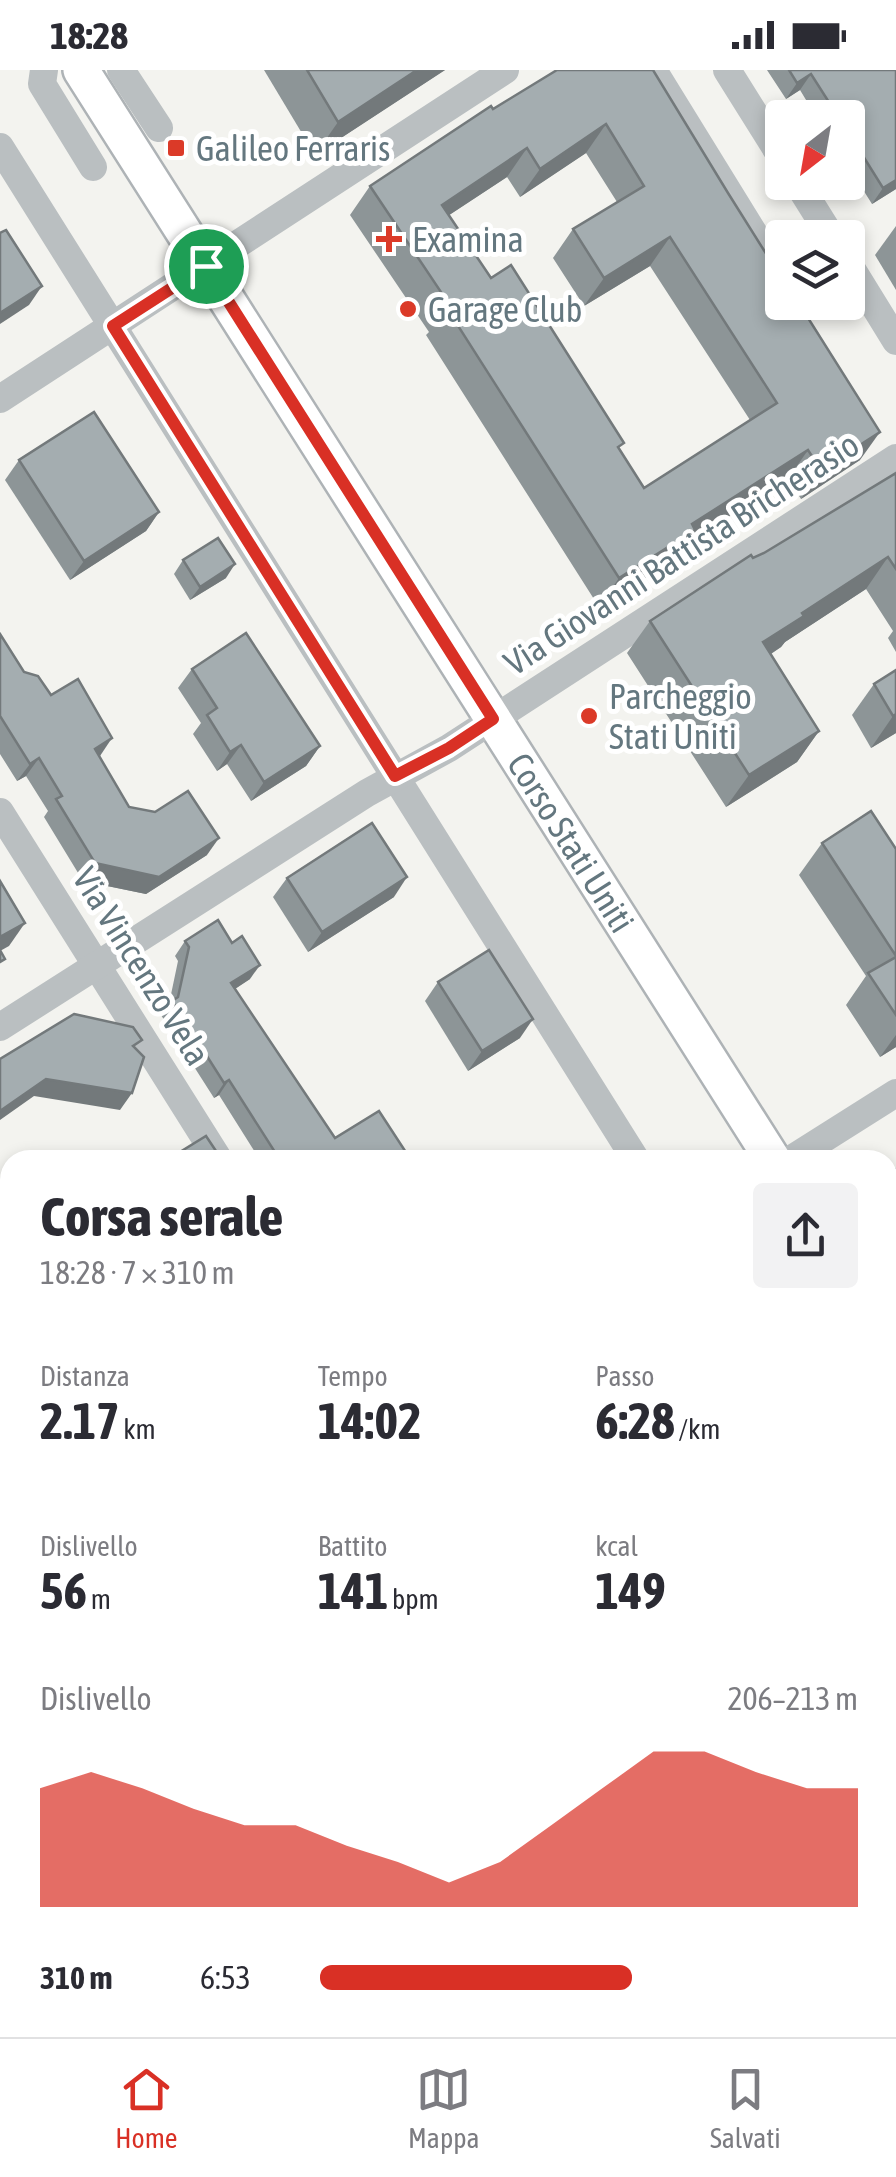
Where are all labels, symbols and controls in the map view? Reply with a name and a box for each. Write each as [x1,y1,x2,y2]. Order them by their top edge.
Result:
text: 18:28 [50,14,128,57]
north arrow [765,100,865,200]
map controls [765,100,865,320]
place label: Galileo Ferraris [196,128,390,168]
marker: Galileo Ferraris [165,137,187,159]
place label: Examina [412,219,524,259]
button: layers [765,220,865,320]
pin [164,224,249,309]
marker: Examina [376,226,402,252]
icon: arrive [179,239,234,294]
place label: Garage Club [428,289,582,329]
marker: Garage Club [397,298,419,320]
street label: Via Giovanni Battista Bricherasio [496,423,866,683]
place label: Parcheggio Stati Uniti [609,676,752,756]
marker: Parcheggio Stati Uniti [578,705,600,727]
street label: Corso Stati Uniti [500,746,643,939]
street label: Via Vincenzo Vela [65,860,219,1072]
button: share [753,1183,858,1288]
text: Corsa serale [40,1185,283,1248]
text: 18:28 · 7 × 310 m [40,1254,234,1291]
text: Distanza [40,1360,130,1392]
text: Tempo [318,1360,388,1392]
text: Passo [595,1360,654,1392]
text: 2.17 [40,1392,119,1450]
text: 14:02 [318,1392,422,1450]
text: 6:28 [595,1392,675,1450]
text: km [119,1413,156,1445]
text: /km [675,1413,721,1445]
text: Dislivello [40,1530,138,1562]
text: Battito [318,1530,387,1562]
text: kcal [595,1530,638,1562]
text: 56 [40,1562,87,1620]
text: 141 [318,1562,388,1620]
text: 149 [595,1562,666,1620]
text: m [87,1583,111,1615]
text: bpm [388,1583,439,1615]
text: Dislivello [40,1680,152,1717]
text: 206–213 m [728,1680,858,1717]
text: 310 m [40,1959,113,1996]
text: 6:53 [200,1959,251,1996]
tab: Home [115,2062,178,2154]
tab: Mappa [408,2062,479,2154]
tab: Salvati [710,2062,781,2154]

